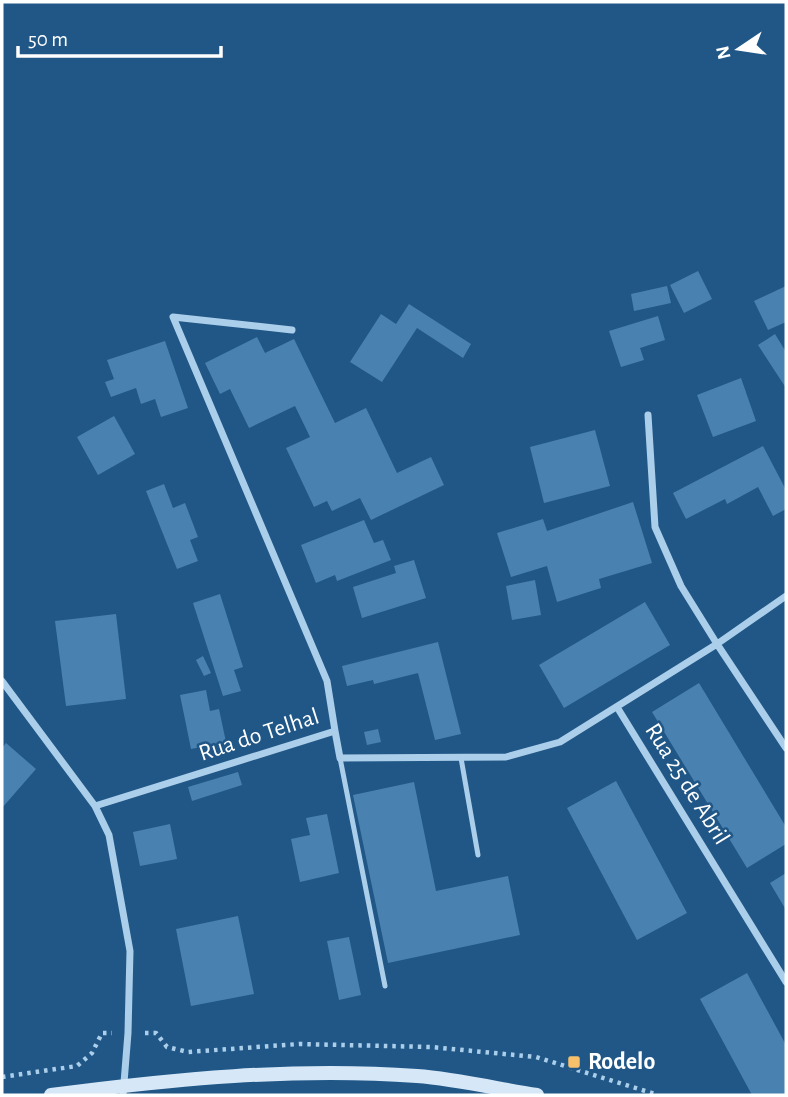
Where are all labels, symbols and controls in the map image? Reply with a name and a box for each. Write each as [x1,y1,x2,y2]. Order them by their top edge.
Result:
scale bar [18,14,220,58]
north arrow [704,14,774,84]
text: 50 m [28,29,68,50]
text: N [713,44,735,61]
street label: Rua do Telhal [196,704,322,766]
street label: Rua 25 de Abril [640,719,734,849]
place label: Rodelo [588,1050,655,1074]
marker: Rodelo [566,1054,582,1070]

